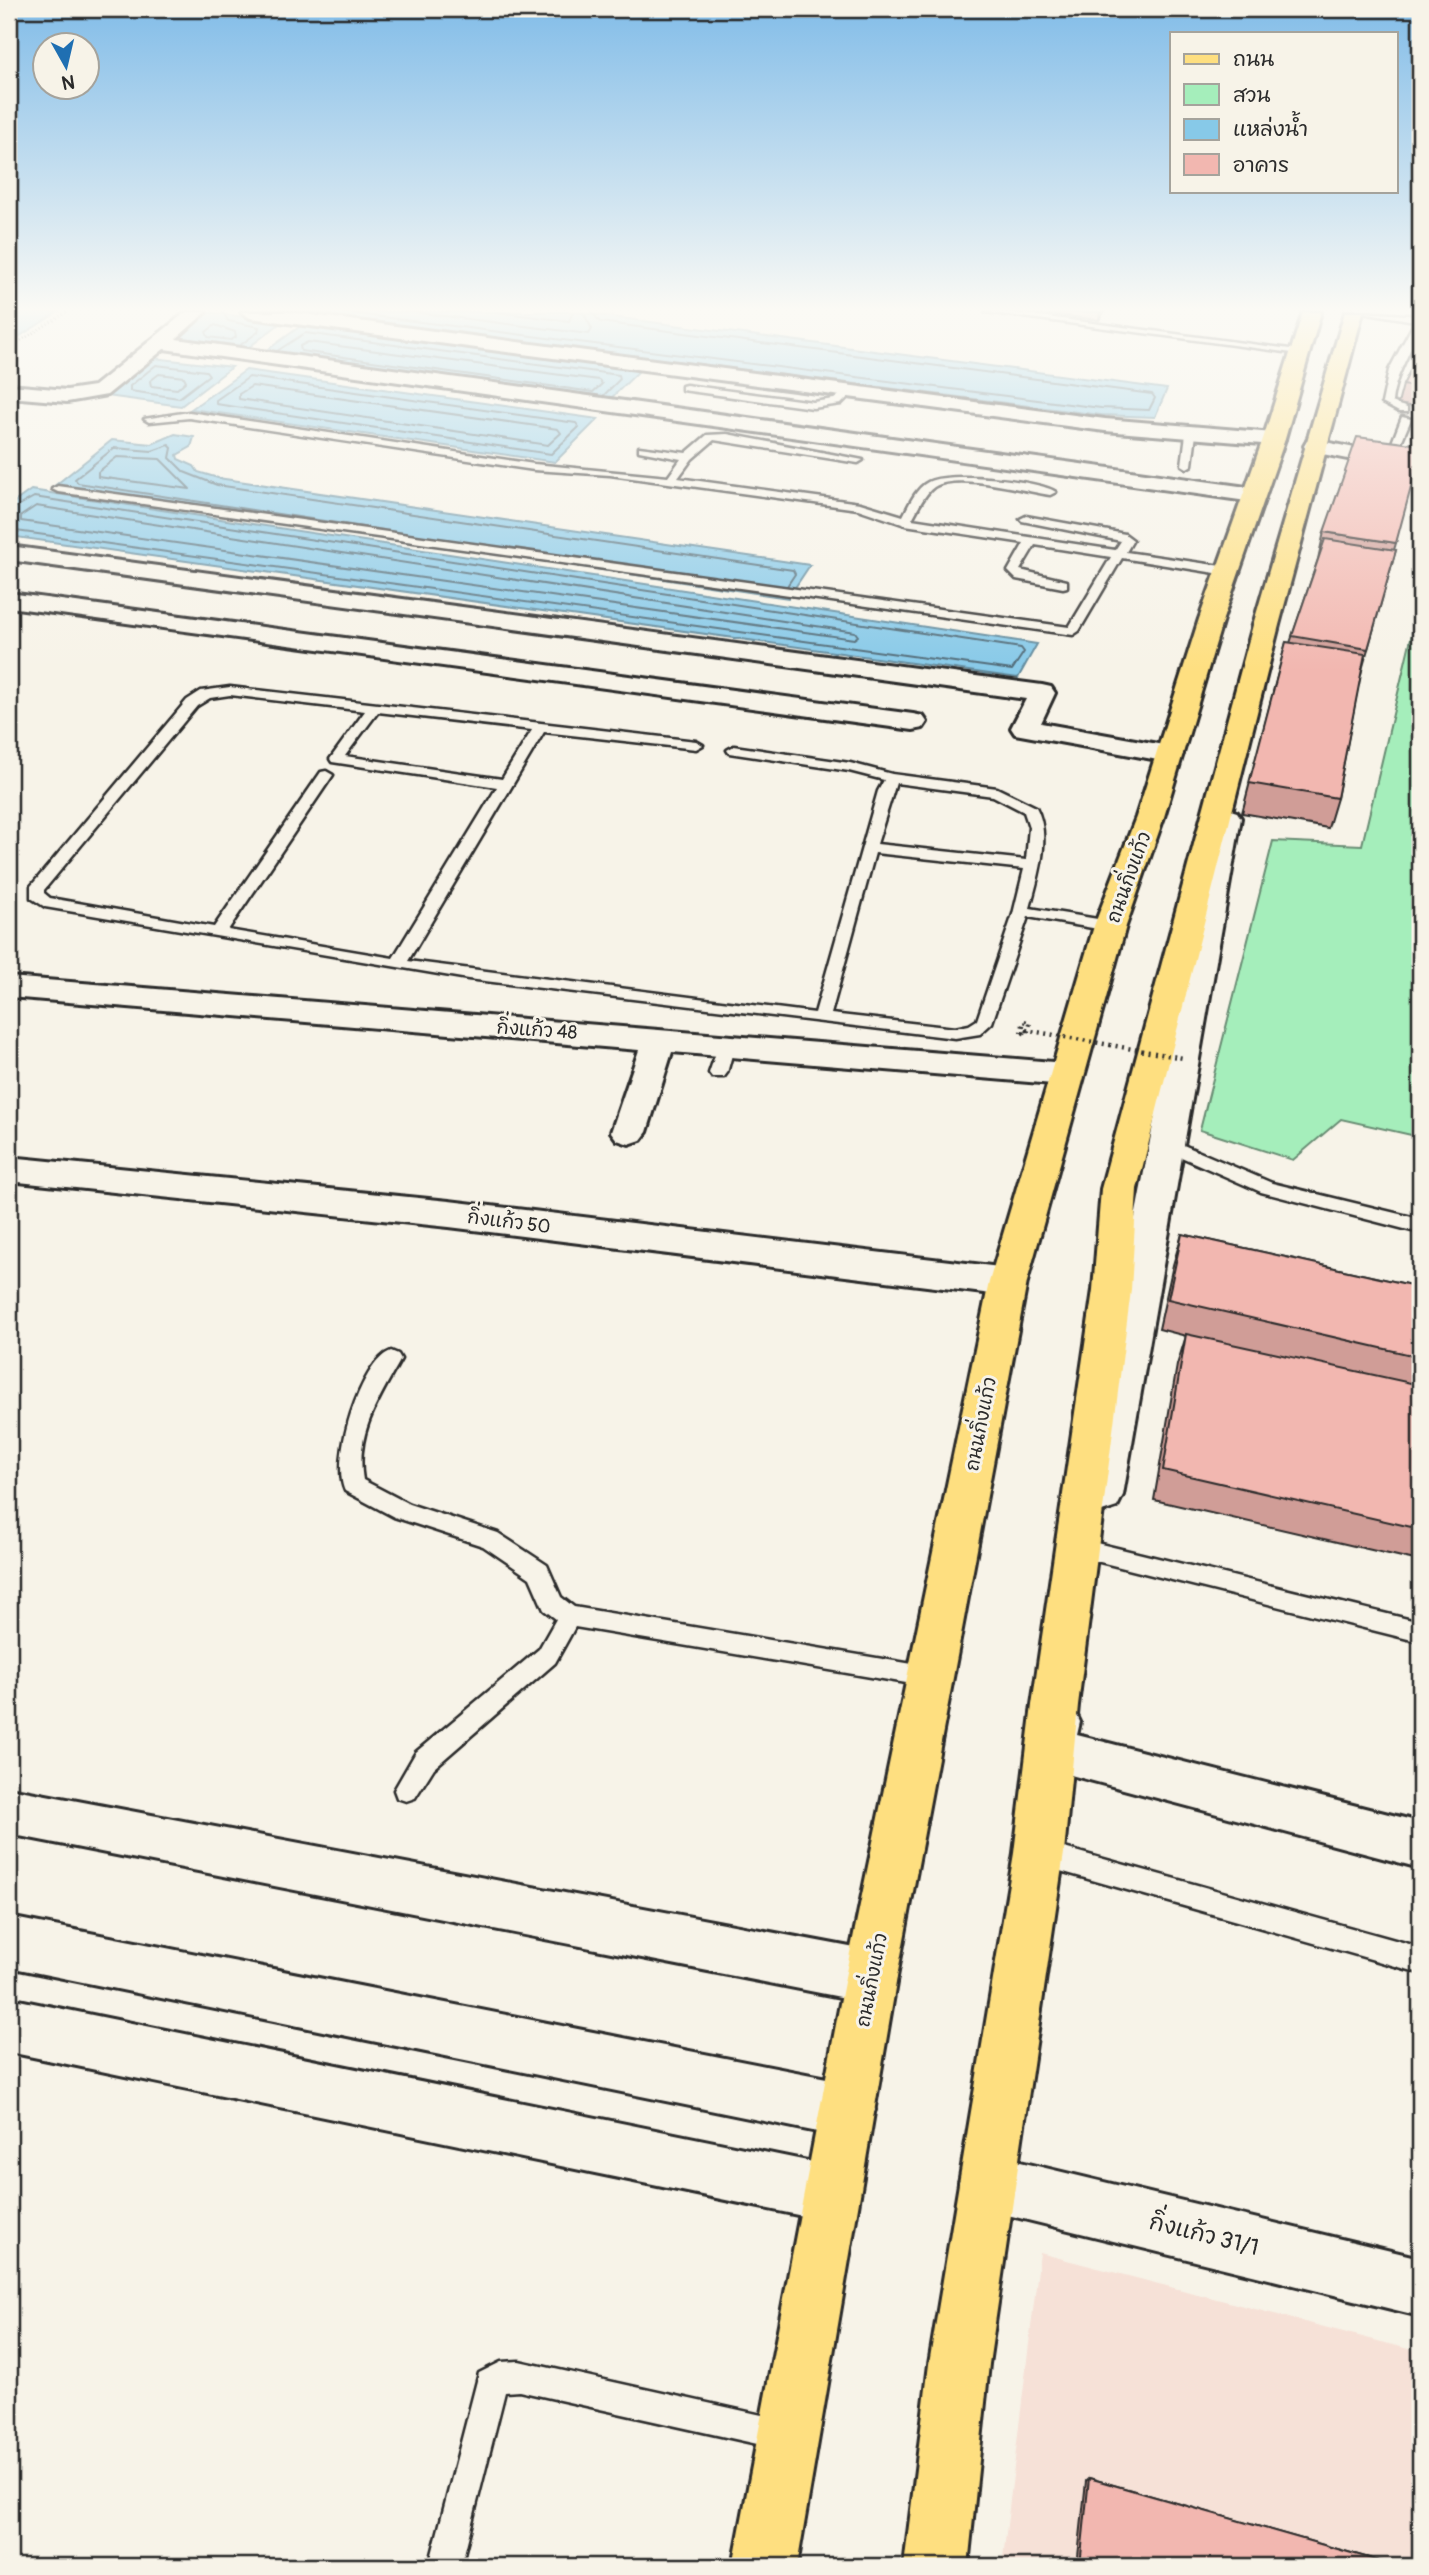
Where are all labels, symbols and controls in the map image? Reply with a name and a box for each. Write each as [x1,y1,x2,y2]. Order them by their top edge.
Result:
north arrow [32,32,102,102]
legend [1170,32,1398,192]
text: ถนน [1233,46,1274,73]
text: N [60,69,76,95]
text: สวน [1233,82,1270,109]
text: แหล่งน้ำ [1233,110,1308,143]
text: อาคาร [1233,152,1289,179]
street label: ถนนกิ่งแก้ว [1096,827,1157,926]
street label: กิ่งแก้ว 48 [496,1010,579,1045]
street label: กิ่งแก้ว 50 [466,1200,553,1239]
street label: ถนนกิ่งแก้ว [955,1374,1002,1473]
street label: ถนนกิ่งแก้ว [846,1930,893,2029]
street label: กิ่งแก้ว 31/1 [1146,2200,1264,2262]

